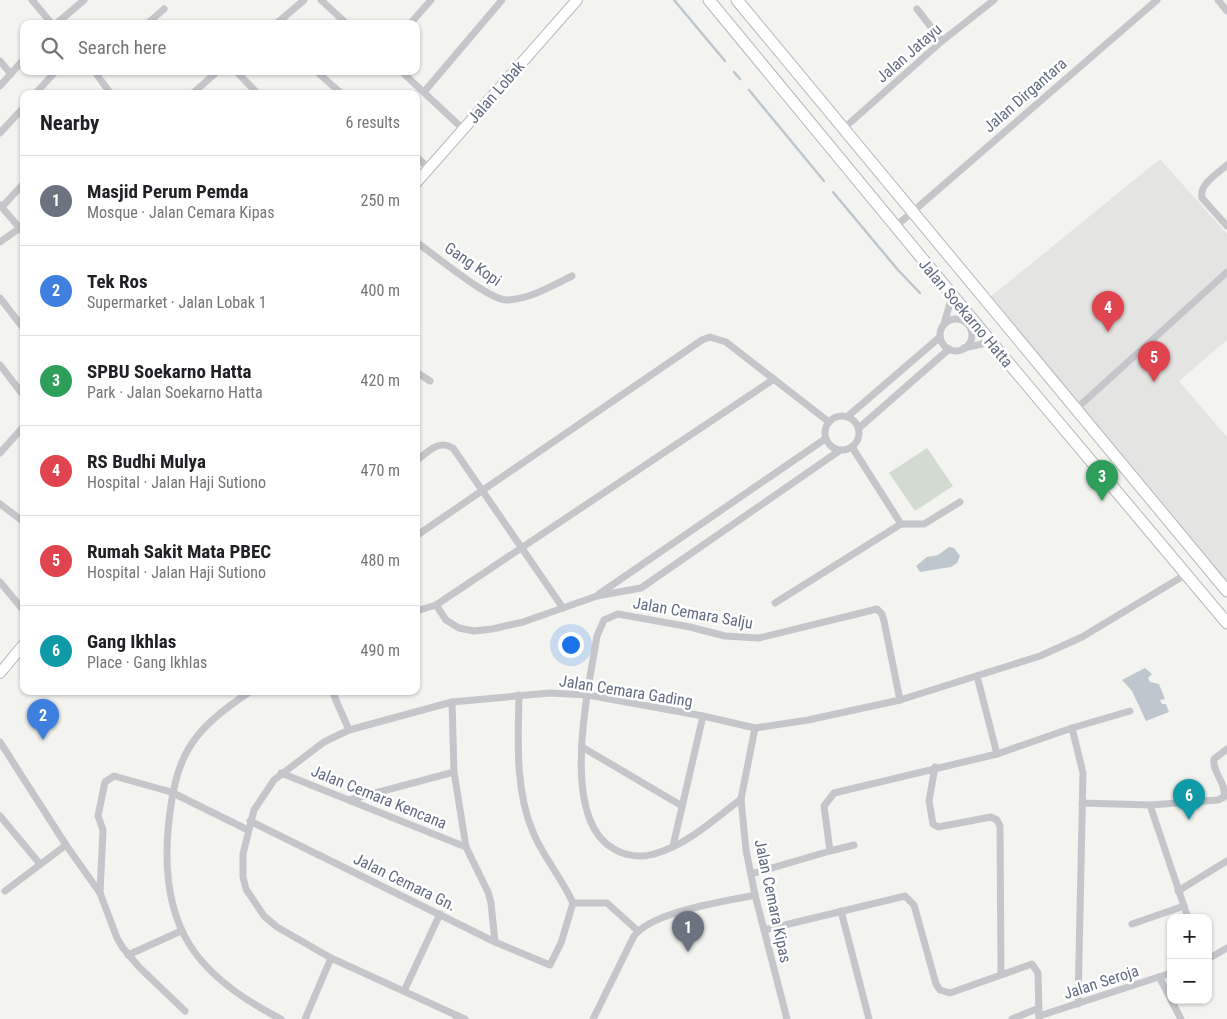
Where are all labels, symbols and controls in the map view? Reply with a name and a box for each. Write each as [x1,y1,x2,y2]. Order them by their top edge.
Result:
search box [20,20,420,75]
street label: Jalan Jatayu [872,20,946,86]
icon: search [38,34,66,62]
text: Search here [78,36,166,59]
street label: Jalan Dirgantara [980,54,1070,136]
street label: Jalan Lobak [464,56,529,127]
text: Nearby [40,111,99,135]
text: 6 results [345,113,400,132]
text: Masjid Perum Pemda [87,180,248,203]
text: 1 [52,191,60,210]
text: 250 m [361,191,400,210]
text: Mosque · Jalan Cemara Kipas [87,203,274,222]
street label: Gang Kopi [441,238,505,290]
street label: Jalan Soekarno Hatta [915,255,1017,371]
text: Tek Ros [87,270,148,293]
text: 2 [52,281,60,300]
text: 400 m [361,281,400,300]
pin: 4 [1092,291,1124,332]
text: Supermarket · Jalan Lobak 1 [87,293,267,312]
pin: 5 [1138,341,1170,382]
text: SPBU Soekarno Hatta [87,360,251,383]
text: 3 [52,371,60,390]
text: 420 m [361,371,400,390]
text: Park · Jalan Soekarno Hatta [87,383,263,402]
text: RS Budhi Mulya [87,450,206,473]
pin: 3 [1086,460,1118,501]
text: 4 [52,461,60,480]
text: 470 m [361,461,400,480]
text: Hospital · Jalan Haji Sutiono [87,473,266,492]
text: Rumah Sakit Mata PBEC [87,540,271,563]
text: 5 [52,551,60,570]
text: 480 m [361,551,400,570]
text: Hospital · Jalan Haji Sutiono [87,563,266,582]
street label: Jalan Cemara Salju [632,593,754,633]
text: Gang Ikhlas [87,630,176,653]
your location [558,632,584,658]
text: 6 [52,641,60,660]
text: 490 m [361,641,400,660]
text: Place · Gang Ikhlas [87,653,207,672]
street label: Jalan Cemara Gading [558,671,694,711]
pin: 2 [27,699,59,740]
street label: Jalan Cemara Kencana [308,761,450,833]
pin: 6 [1173,779,1205,820]
street label: Jalan Cemara Kipas [751,838,795,964]
street label: Jalan Cemara Gn. [351,849,459,915]
pin: 1 [672,911,704,952]
map controls [1167,914,1212,1004]
button: + [1167,914,1212,959]
button: − [1167,959,1212,1004]
street label: Jalan Seroja [1061,961,1141,1003]

